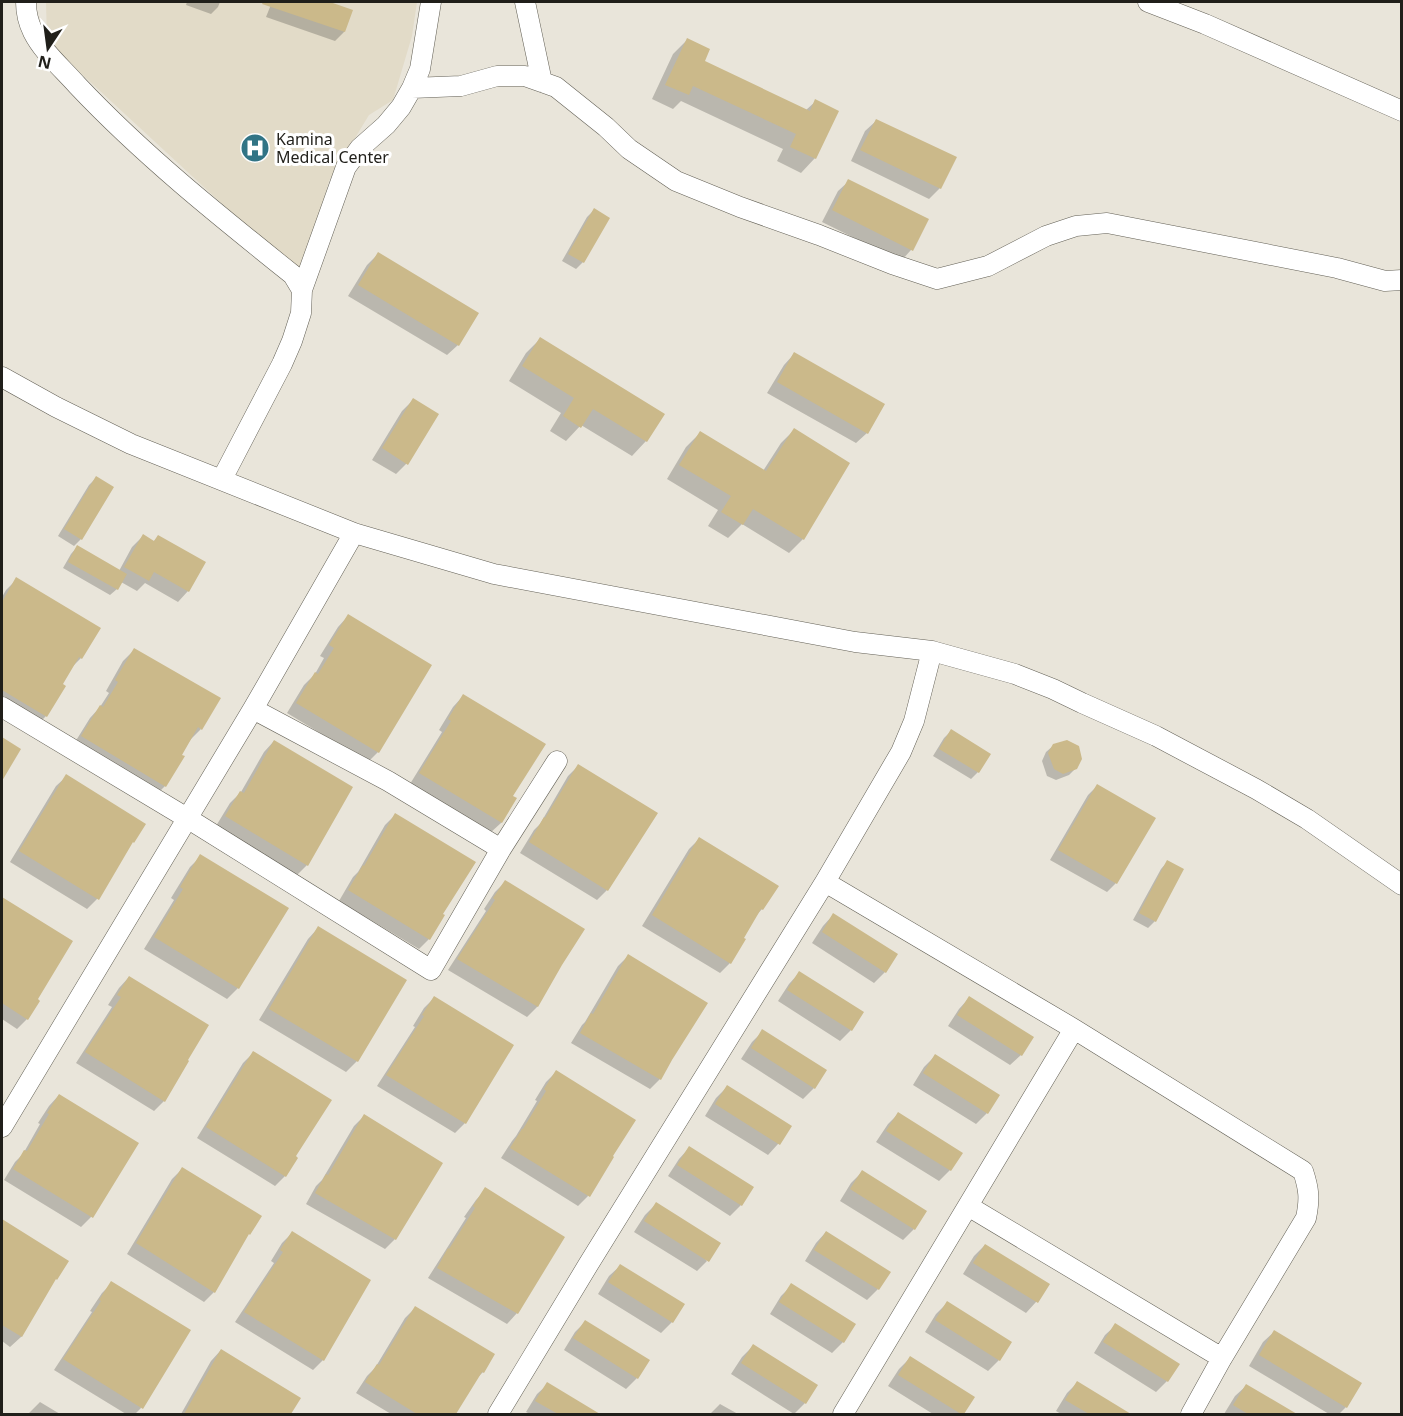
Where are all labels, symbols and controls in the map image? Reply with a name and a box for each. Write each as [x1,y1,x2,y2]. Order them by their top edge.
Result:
north arrow [18,18,78,78]
text: N [36,50,53,75]
place label: Kamina Medical Center [276,128,389,168]
hospital icon: Kamina Medical Center [239,132,271,164]

